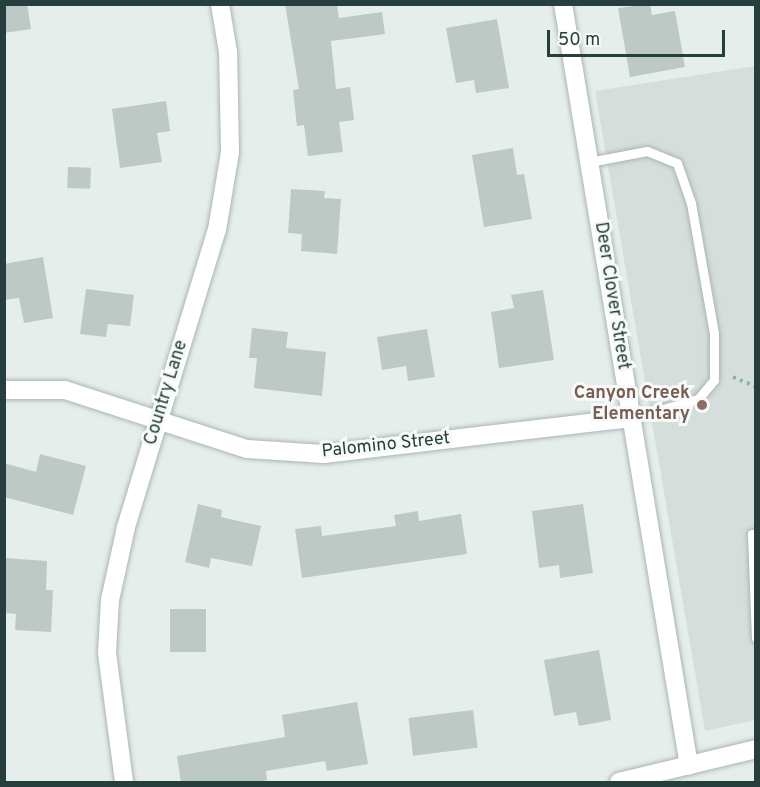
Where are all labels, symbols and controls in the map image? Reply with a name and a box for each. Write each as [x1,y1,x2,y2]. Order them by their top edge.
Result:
scale bar [550,18,728,56]
text: 50 m [558,29,600,52]
street label: Deer Clover Street [589,221,633,371]
street label: Country Lane [141,338,193,448]
place label: Canyon Creek Elementary [574,384,690,426]
marker: Canyon Creek Elementary [695,398,709,412]
street label: Palomino Street [321,429,451,463]

